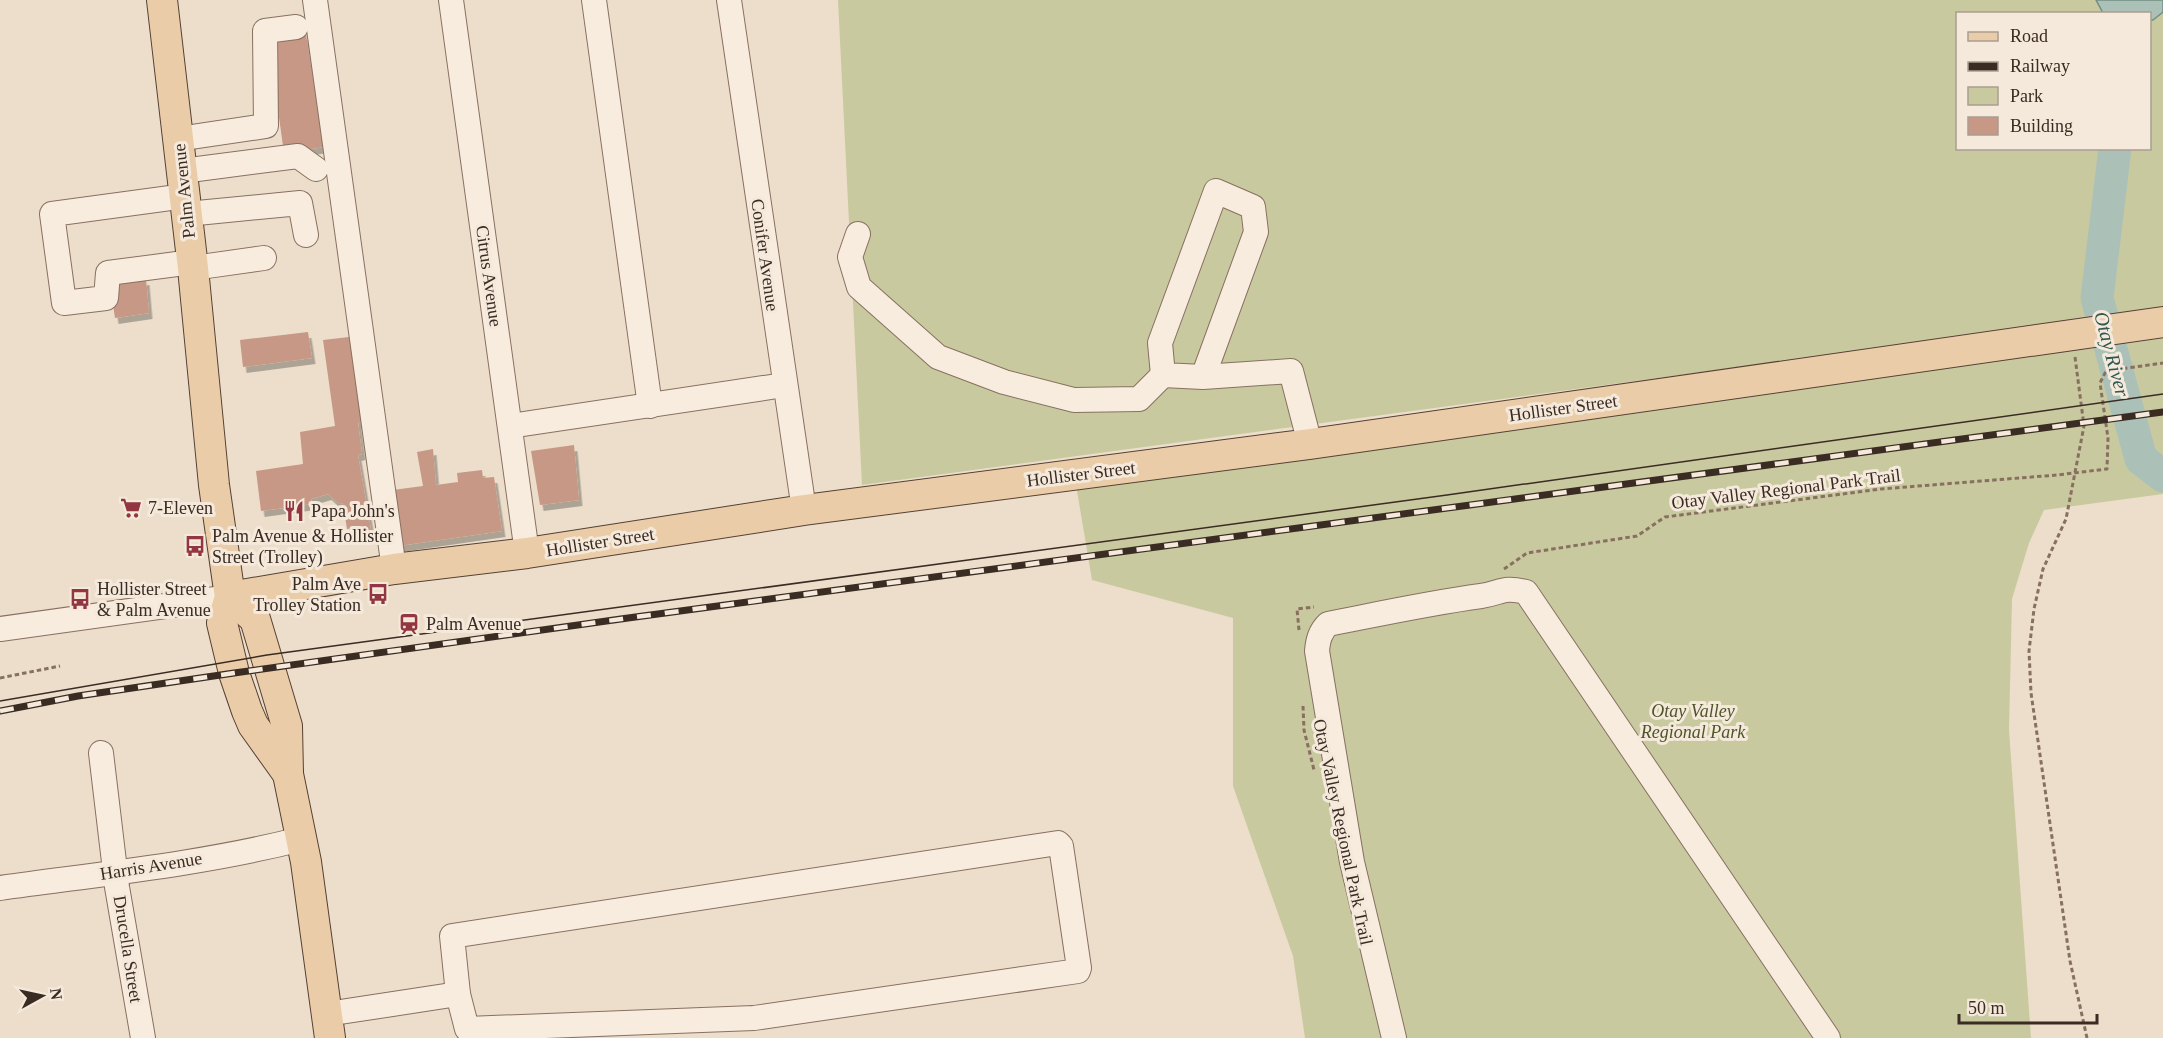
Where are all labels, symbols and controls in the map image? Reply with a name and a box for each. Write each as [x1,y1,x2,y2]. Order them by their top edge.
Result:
legend [1956,12,2151,150]
text: Road [2010,26,2048,46]
text: Railway [2010,56,2070,76]
text: Park [2010,86,2043,106]
text: Building [2010,116,2073,136]
street label: Palm Avenue [169,143,199,239]
street label: Conifer Avenue [747,198,783,312]
street label: Citrus Avenue [472,224,506,328]
water label: Otay River [2089,309,2134,399]
street label: Hollister Street [1507,390,1619,426]
street label: Hollister Street [1025,457,1137,491]
street label: Otay Valley Regional Park Trail [1670,465,1902,513]
supermarket icon: 7-Eleven [119,496,143,520]
place label: 7-Eleven [148,498,213,518]
restaurant icon: Papa John's [282,499,306,523]
place label: Papa John's [311,501,395,521]
street label: Hollister Street [544,524,656,560]
place label: Palm Avenue & Hollister Street (Trolley) [212,526,393,568]
bus stop icon: Palm Avenue & Hollister Street (Trolley) [183,534,207,558]
place label: Palm Ave Trolley Station [253,574,361,615]
place label: Hollister Street & Palm Avenue [97,579,211,620]
bus stop icon: Palm Ave Trolley Station [366,582,390,606]
bus stop icon: Hollister Street & Palm Avenue [68,587,92,611]
station icon: Palm Avenue [397,612,421,636]
place label: Palm Avenue [426,614,521,634]
park label: Otay Valley Regional Park [1640,701,1746,742]
street label: Otay Valley Regional Park Trail [1309,717,1377,947]
street label: Harris Avenue [99,848,204,884]
street label: Drucella Street [110,894,146,1004]
north arrow [12,966,72,1026]
text: N [47,987,66,1001]
scale bar [1959,987,2097,1025]
text: 50 m [1968,998,2005,1018]

